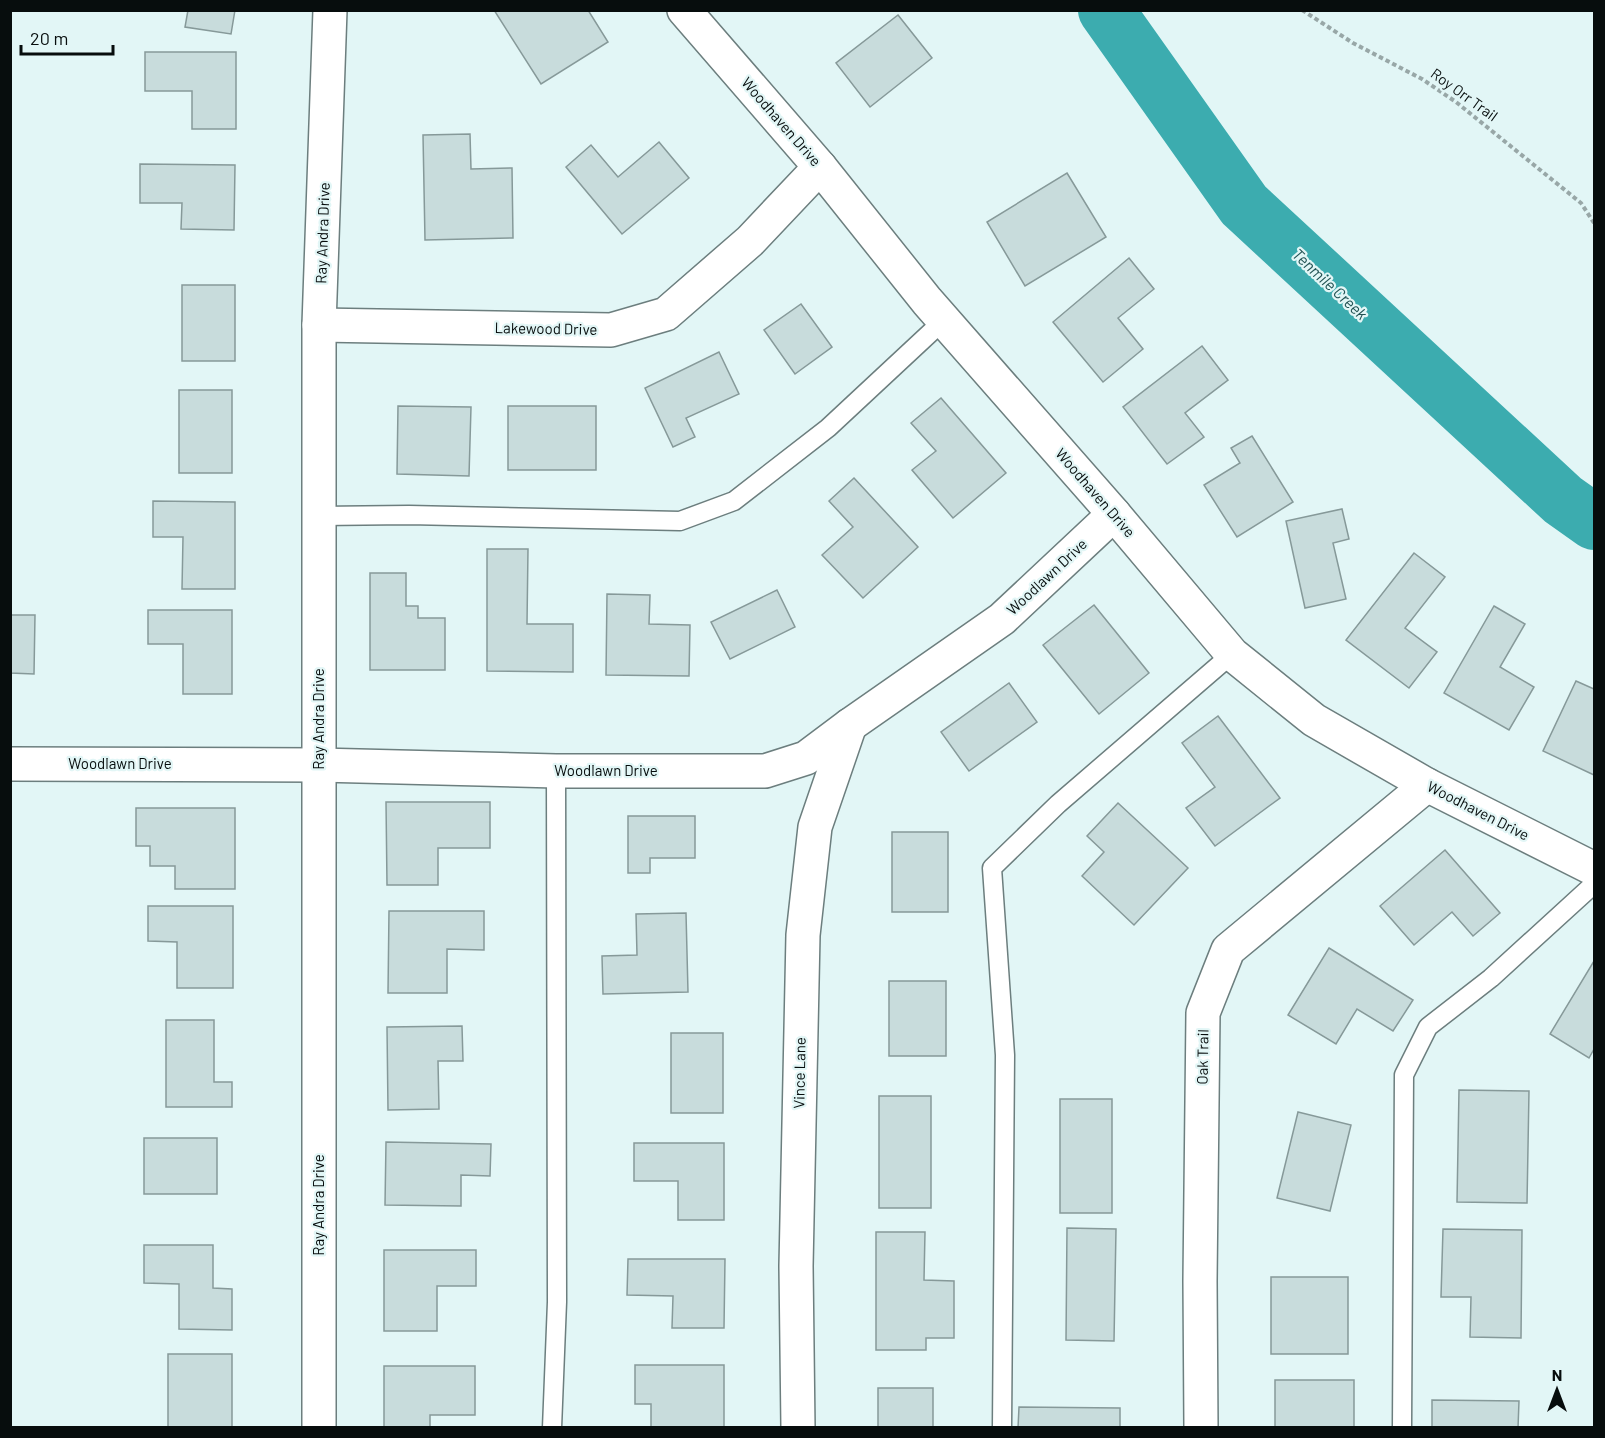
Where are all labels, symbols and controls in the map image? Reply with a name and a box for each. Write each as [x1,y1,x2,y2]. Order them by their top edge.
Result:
scale bar [21,18,112,56]
text: 20 m [30,27,68,49]
street label: Roy Orr Trail [1428,64,1502,124]
street label: Woodhaven Drive [738,73,825,170]
street label: Ray Andra Drive [311,182,333,284]
water label: Tenmile Creek [1289,244,1372,323]
street label: Lakewood Drive [494,318,598,338]
street label: Woodhaven Drive [1052,444,1139,541]
street label: Woodlawn Drive [1002,534,1090,618]
street label: Ray Andra Drive [309,668,327,770]
street label: Woodlawn Drive [68,754,172,772]
street label: Woodlawn Drive [554,761,658,779]
street label: Woodhaven Drive [1424,777,1532,844]
street label: Oak Trail [1193,1029,1211,1085]
street label: Vince Lane [789,1037,809,1109]
street label: Ray Andra Drive [309,1154,327,1256]
north arrow [1527,1360,1587,1420]
text: N [1552,1365,1562,1384]

